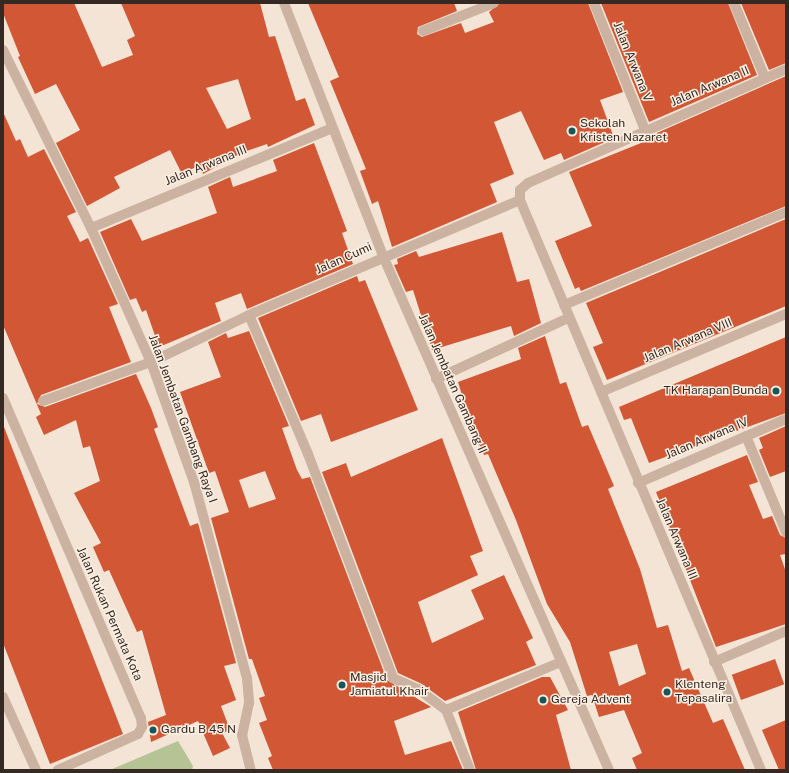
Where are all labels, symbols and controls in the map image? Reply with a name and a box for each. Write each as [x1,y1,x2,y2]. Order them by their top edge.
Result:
street label: Jalan Arwana V [609,20,655,104]
street label: Jalan Arwana II [669,64,751,110]
place label: Sekolah Kristen Nazaret [580,117,667,145]
marker: Sekolah Kristen Nazaret [567,126,577,136]
street label: Jalan Arwana III [163,143,249,189]
street label: Jalan Cumi [314,240,374,278]
street label: Jalan Jembatan Gambang II [415,312,489,456]
street label: Jalan Arwana VIII [641,316,735,366]
street label: Jalan Jembatan Gambang Raya I [145,333,219,505]
place label: TK Harapan Bunda [664,384,768,398]
marker: TK Harapan Bunda [771,386,781,396]
street label: Jalan Arwana IV [663,415,751,463]
street label: Jalan Arwana III [652,496,700,582]
street label: Jalan Rukan Permata Kota [73,545,145,683]
place label: Masjid Jamiatul Khair [350,671,429,699]
place label: Klenteng Tepasalira [675,678,732,706]
marker: Masjid Jamiatul Khair [337,680,347,690]
marker: Klenteng Tepasalira [662,687,672,697]
place label: Gereja Advent [551,693,630,707]
marker: Gereja Advent [538,695,548,705]
place label: Gardu B 45 N [161,723,236,737]
marker: Gardu B 45 N [148,725,158,735]

